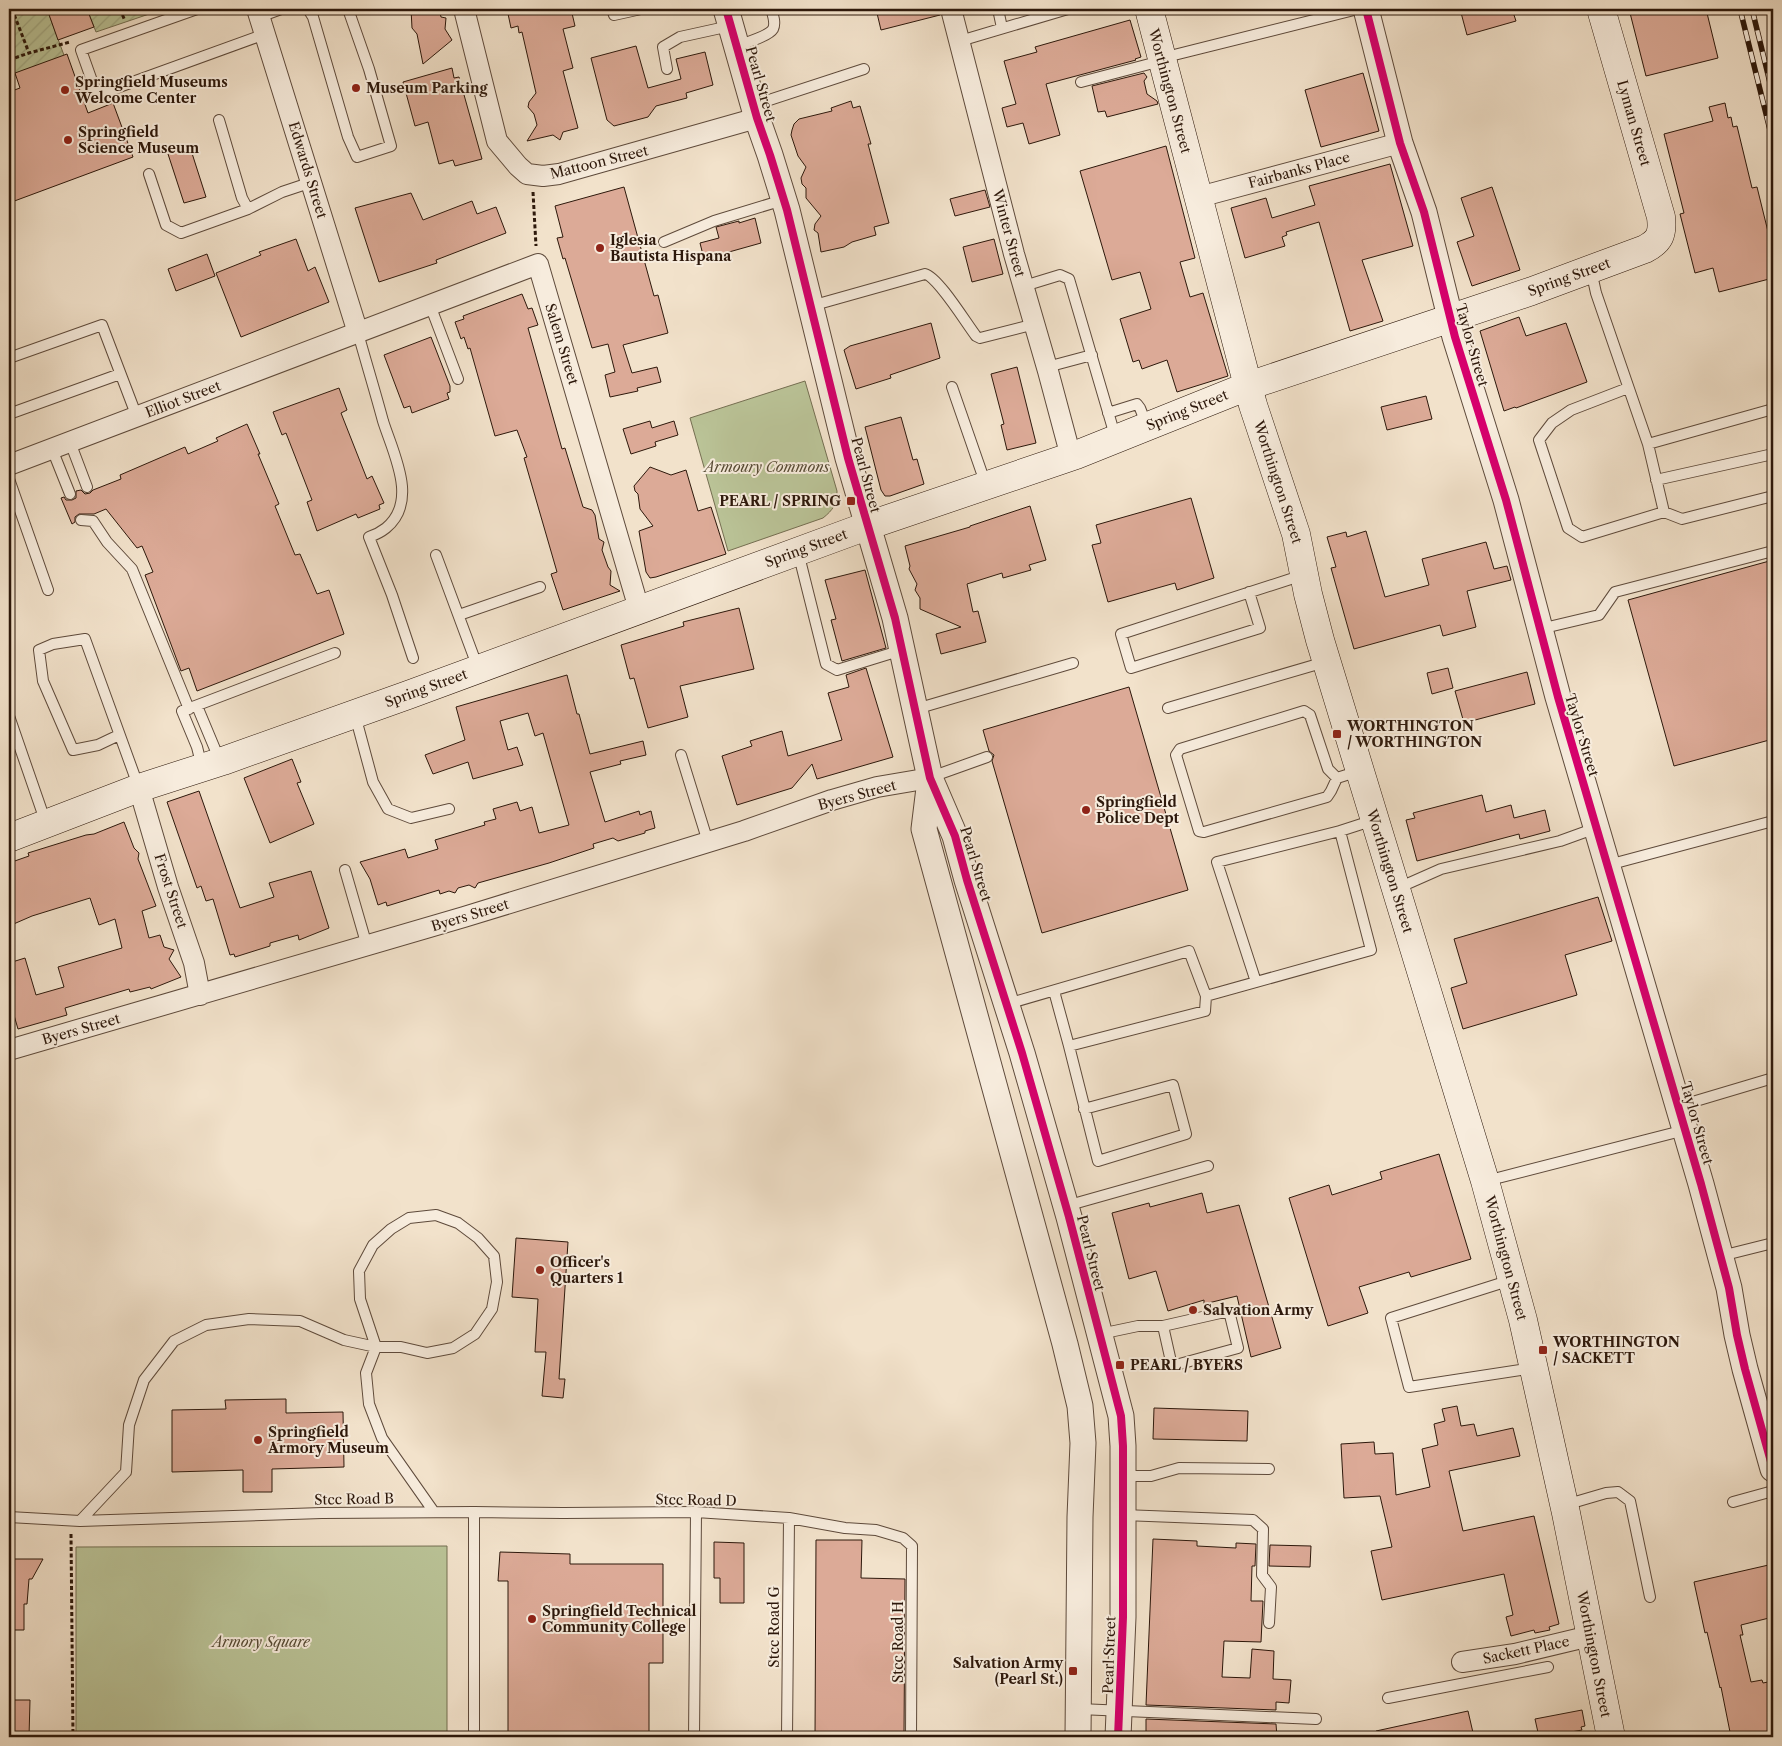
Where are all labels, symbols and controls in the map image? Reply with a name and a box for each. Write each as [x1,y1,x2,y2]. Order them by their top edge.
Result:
street label: Worthington Street [1144,26,1195,155]
street label: Pearl Street [742,44,780,124]
place label: Springfield Museums Welcome Center [74,73,228,107]
street label: Lyman Street [1613,78,1655,168]
place label: Museum Parking [366,79,489,97]
marker: Museum Parking [350,82,362,94]
marker: Springfield Museums Welcome Center [59,84,71,96]
street label: Edwards Street [285,119,331,221]
place label: Springfield Science Museum [78,123,199,157]
marker: Springfield Science Museum [62,134,74,146]
street label: Mattoon Street [548,141,650,183]
street label: Fairbanks Place [1246,148,1352,192]
street label: Winter Street [988,186,1029,279]
place label: Iglesia Bautista Hispana [610,231,732,265]
marker: Iglesia Bautista Hispana [594,242,606,254]
street label: Spring Street [1525,254,1613,300]
street label: Salem Street [541,301,583,387]
street label: Taylor Street [1452,301,1492,389]
street label: Elliot Street [143,376,223,422]
street label: Spring Street [1143,385,1231,435]
street label: Worthington Street [1249,417,1306,546]
street label: Pearl Street [847,435,885,515]
park label: Armoury Commons [702,458,831,476]
place label: PEARL / SPRING [719,492,841,510]
marker: PEARL / SPRING [845,495,857,507]
street label: Spring Street [762,525,850,571]
street label: Spring Street [382,665,470,711]
street label: Taylor Street [1561,691,1603,779]
place label: WORTHINGTON / WORTHINGTON [1346,717,1482,751]
marker: WORTHINGTON / WORTHINGTON [1331,728,1343,740]
street label: Byers Street [816,776,898,814]
place label: Springfield Police Dept [1096,793,1180,827]
marker: Springfield Police Dept [1080,804,1092,816]
street label: Worthington Street [1362,806,1417,935]
street label: Pearl Street [956,824,996,904]
street label: Frost Street [150,851,192,931]
street label: Byers Street [429,895,511,935]
street label: Byers Street [40,1009,122,1049]
street label: Taylor Street [1677,1079,1717,1167]
street label: Worthington Street [1480,1193,1531,1322]
street label: Pearl Street [1073,1213,1109,1293]
place label: Officer's Quarters 1 [550,1253,624,1287]
marker: Officer's Quarters 1 [534,1264,546,1276]
place label: Salvation Army [1203,1301,1314,1319]
marker: Salvation Army [1187,1304,1199,1316]
place label: WORTHINGTON / SACKETT [1552,1333,1680,1367]
marker: WORTHINGTON / SACKETT [1537,1344,1549,1356]
place label: PEARL / BYERS [1130,1356,1243,1374]
marker: PEARL / BYERS [1114,1359,1126,1371]
place label: Springfield Armory Museum [267,1423,389,1457]
marker: Springfield Armory Museum [252,1434,264,1446]
street label: Stcc Road B [314,1489,394,1509]
street label: Stcc Road D [655,1490,737,1510]
street label: Stcc Road G [765,1586,783,1668]
street label: Worthington Street [1573,1588,1615,1719]
street label: Stcc Road H [889,1601,907,1683]
place label: Springfield Technical Community College [542,1602,697,1636]
marker: Springfield Technical Community College [526,1613,538,1625]
street label: Pearl Street [1099,1616,1119,1694]
street label: Sackett Place [1481,1632,1571,1668]
park label: Armory Square [210,1633,311,1651]
place label: Salvation Army (Pearl St.) [953,1654,1063,1688]
marker: Salvation Army (Pearl St.) [1067,1665,1079,1677]

